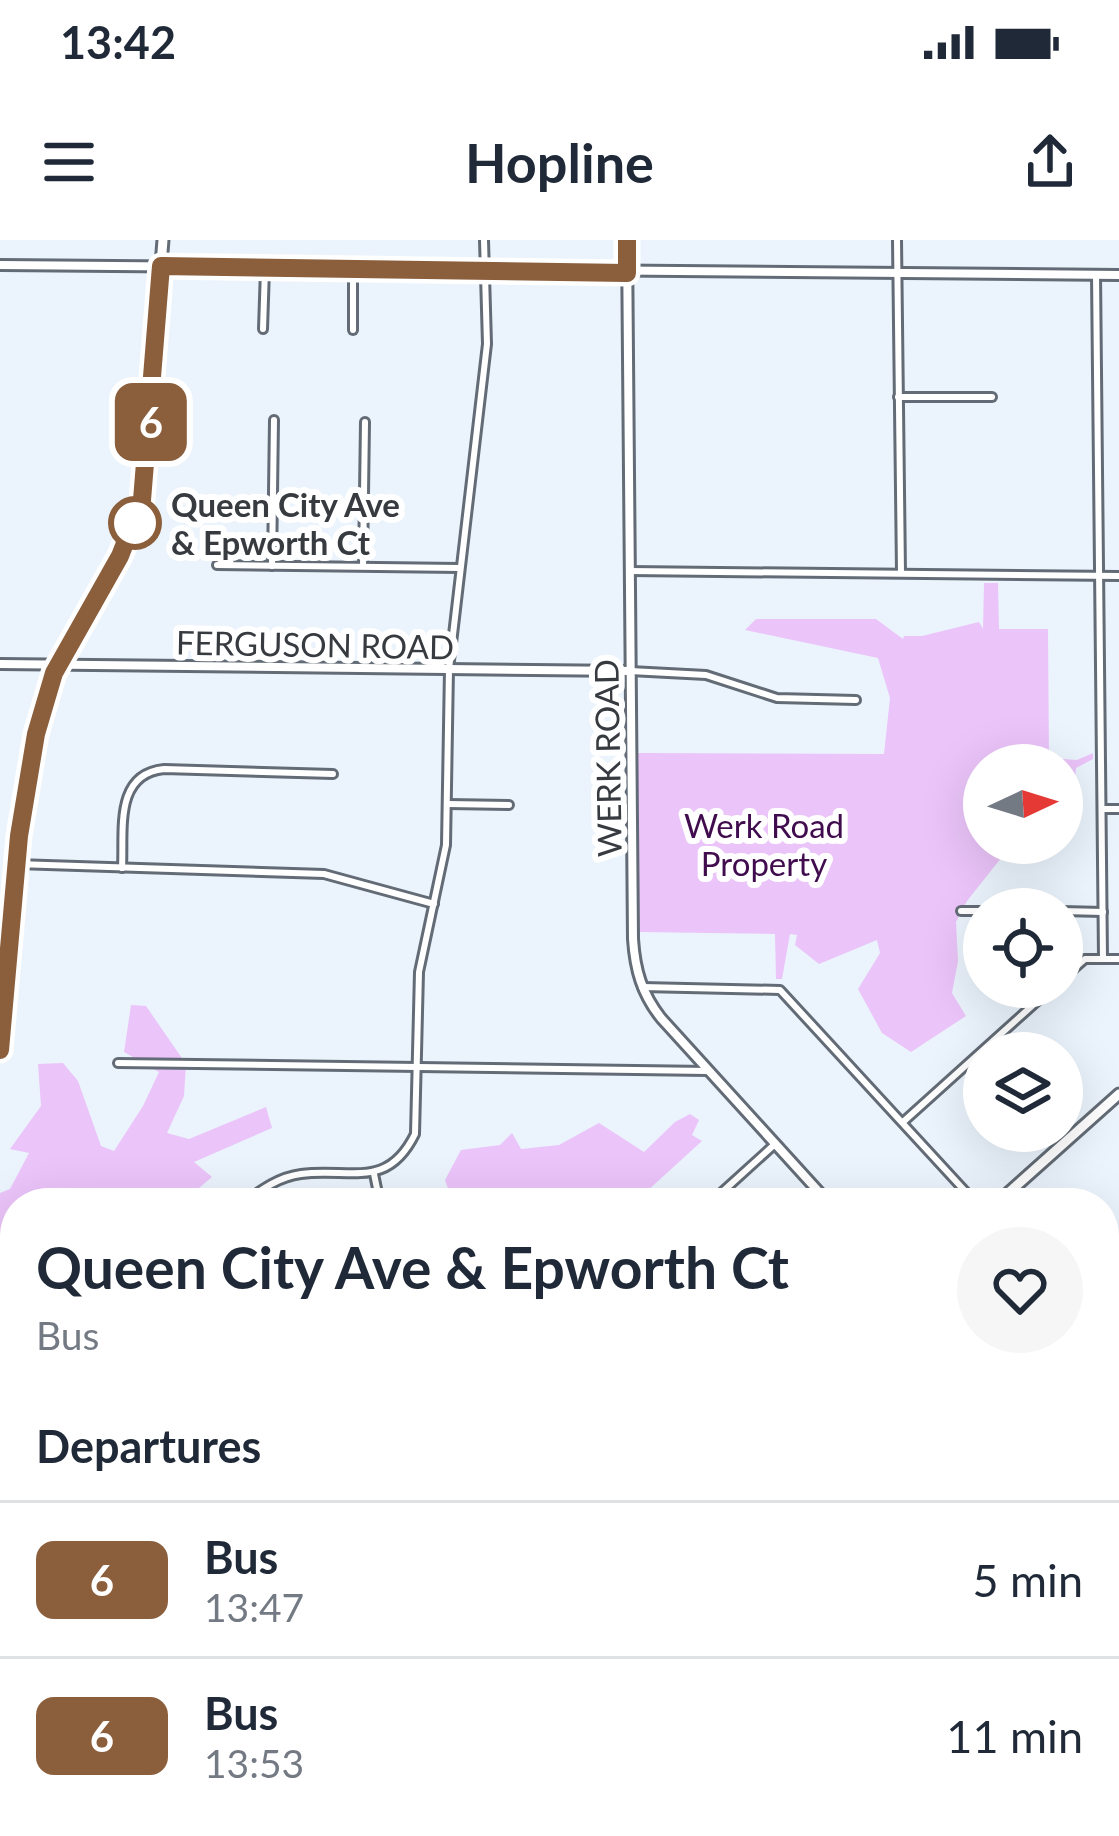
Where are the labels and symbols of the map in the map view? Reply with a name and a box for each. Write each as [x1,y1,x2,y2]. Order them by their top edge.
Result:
line badge: 6 [112,383,190,461]
place label: Queen City Ave & Epworth Ct [171,484,400,562]
marker: Queen City Ave & Epworth Ct [110,498,160,548]
street label: FERGUSON ROAD [176,622,454,666]
street label: WERK ROAD [585,659,629,857]
north arrow [963,744,1083,864]
park label: Werk Road Property [684,805,844,883]

